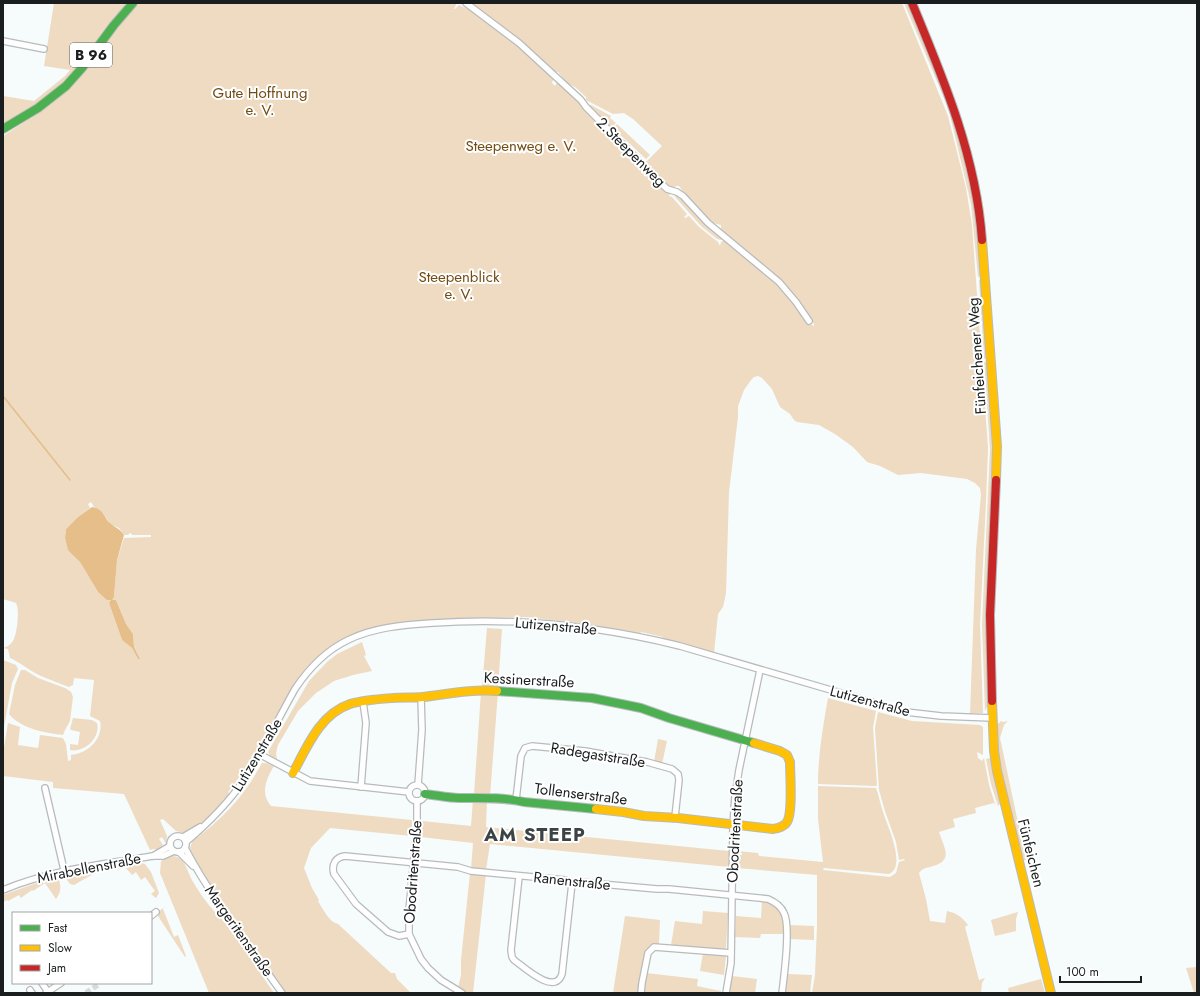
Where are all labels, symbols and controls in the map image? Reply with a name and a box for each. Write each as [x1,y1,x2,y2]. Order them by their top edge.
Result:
road number: B 96 [70,43,112,67]
park label: Gute Hoffnung e. V. [213,82,308,121]
street label: 2.Steepenweg [591,112,671,192]
park label: Steepenweg e. V. [466,135,576,157]
park label: Steepenblick e. V. [418,266,500,305]
street label: Fünfeichener Weg [962,297,992,415]
street label: Lutizenstraße [514,611,598,641]
street label: Kessinerstraße [483,667,575,693]
street label: Lutizenstraße [827,680,913,722]
street label: Lutizenstraße [226,714,288,796]
street label: Radegaststraße [549,737,647,773]
street label: Tollenserstraße [533,777,629,811]
street label: Obodritenstraße [721,778,749,883]
street label: Fünfeichen [1012,816,1050,890]
street label: Obodritenstraße [398,819,428,924]
district label: AM STEEP [483,821,586,848]
street label: Mirabellenstraße [35,847,143,889]
street label: Ranenstraße [532,866,612,896]
street label: Margeritenstraße [199,881,279,981]
legend [12,912,152,984]
text: Fast [48,919,67,937]
text: Slow [48,939,73,957]
scale bar [1060,958,1141,984]
text: Jam [46,959,66,977]
text: 100 m [1066,963,1099,981]

